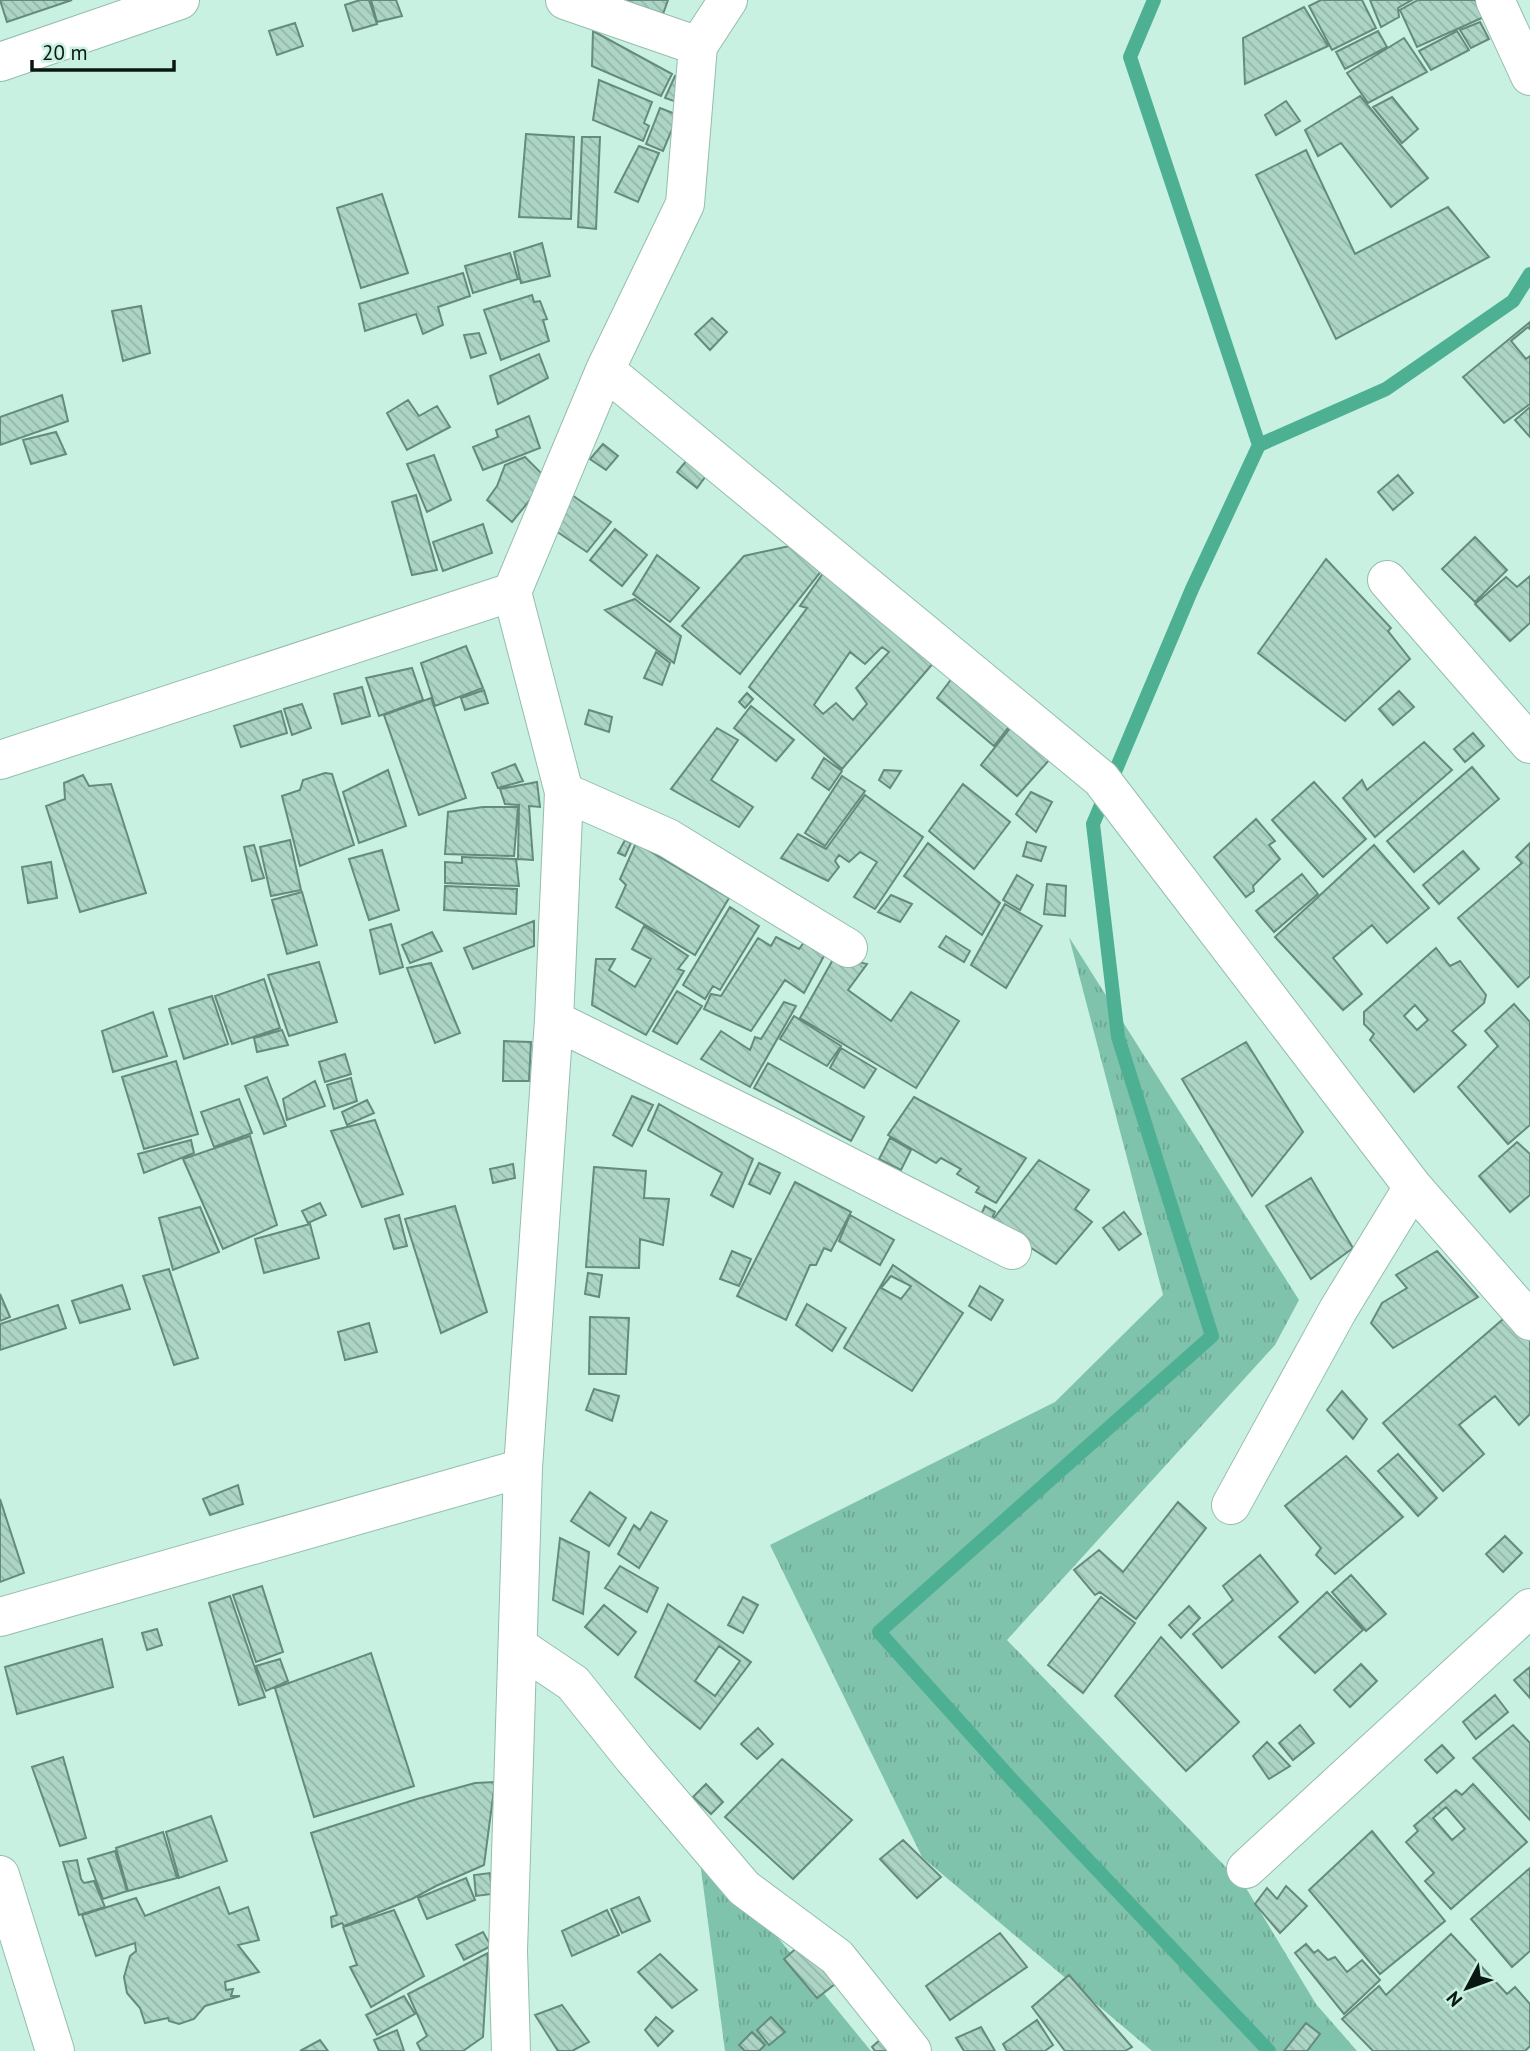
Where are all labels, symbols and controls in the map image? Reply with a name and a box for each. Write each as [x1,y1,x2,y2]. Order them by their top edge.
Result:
scale bar [32,28,173,72]
text: 20 m [42,39,88,66]
north arrow [1432,1953,1502,2023]
text: N [1441,1987,1467,2012]

